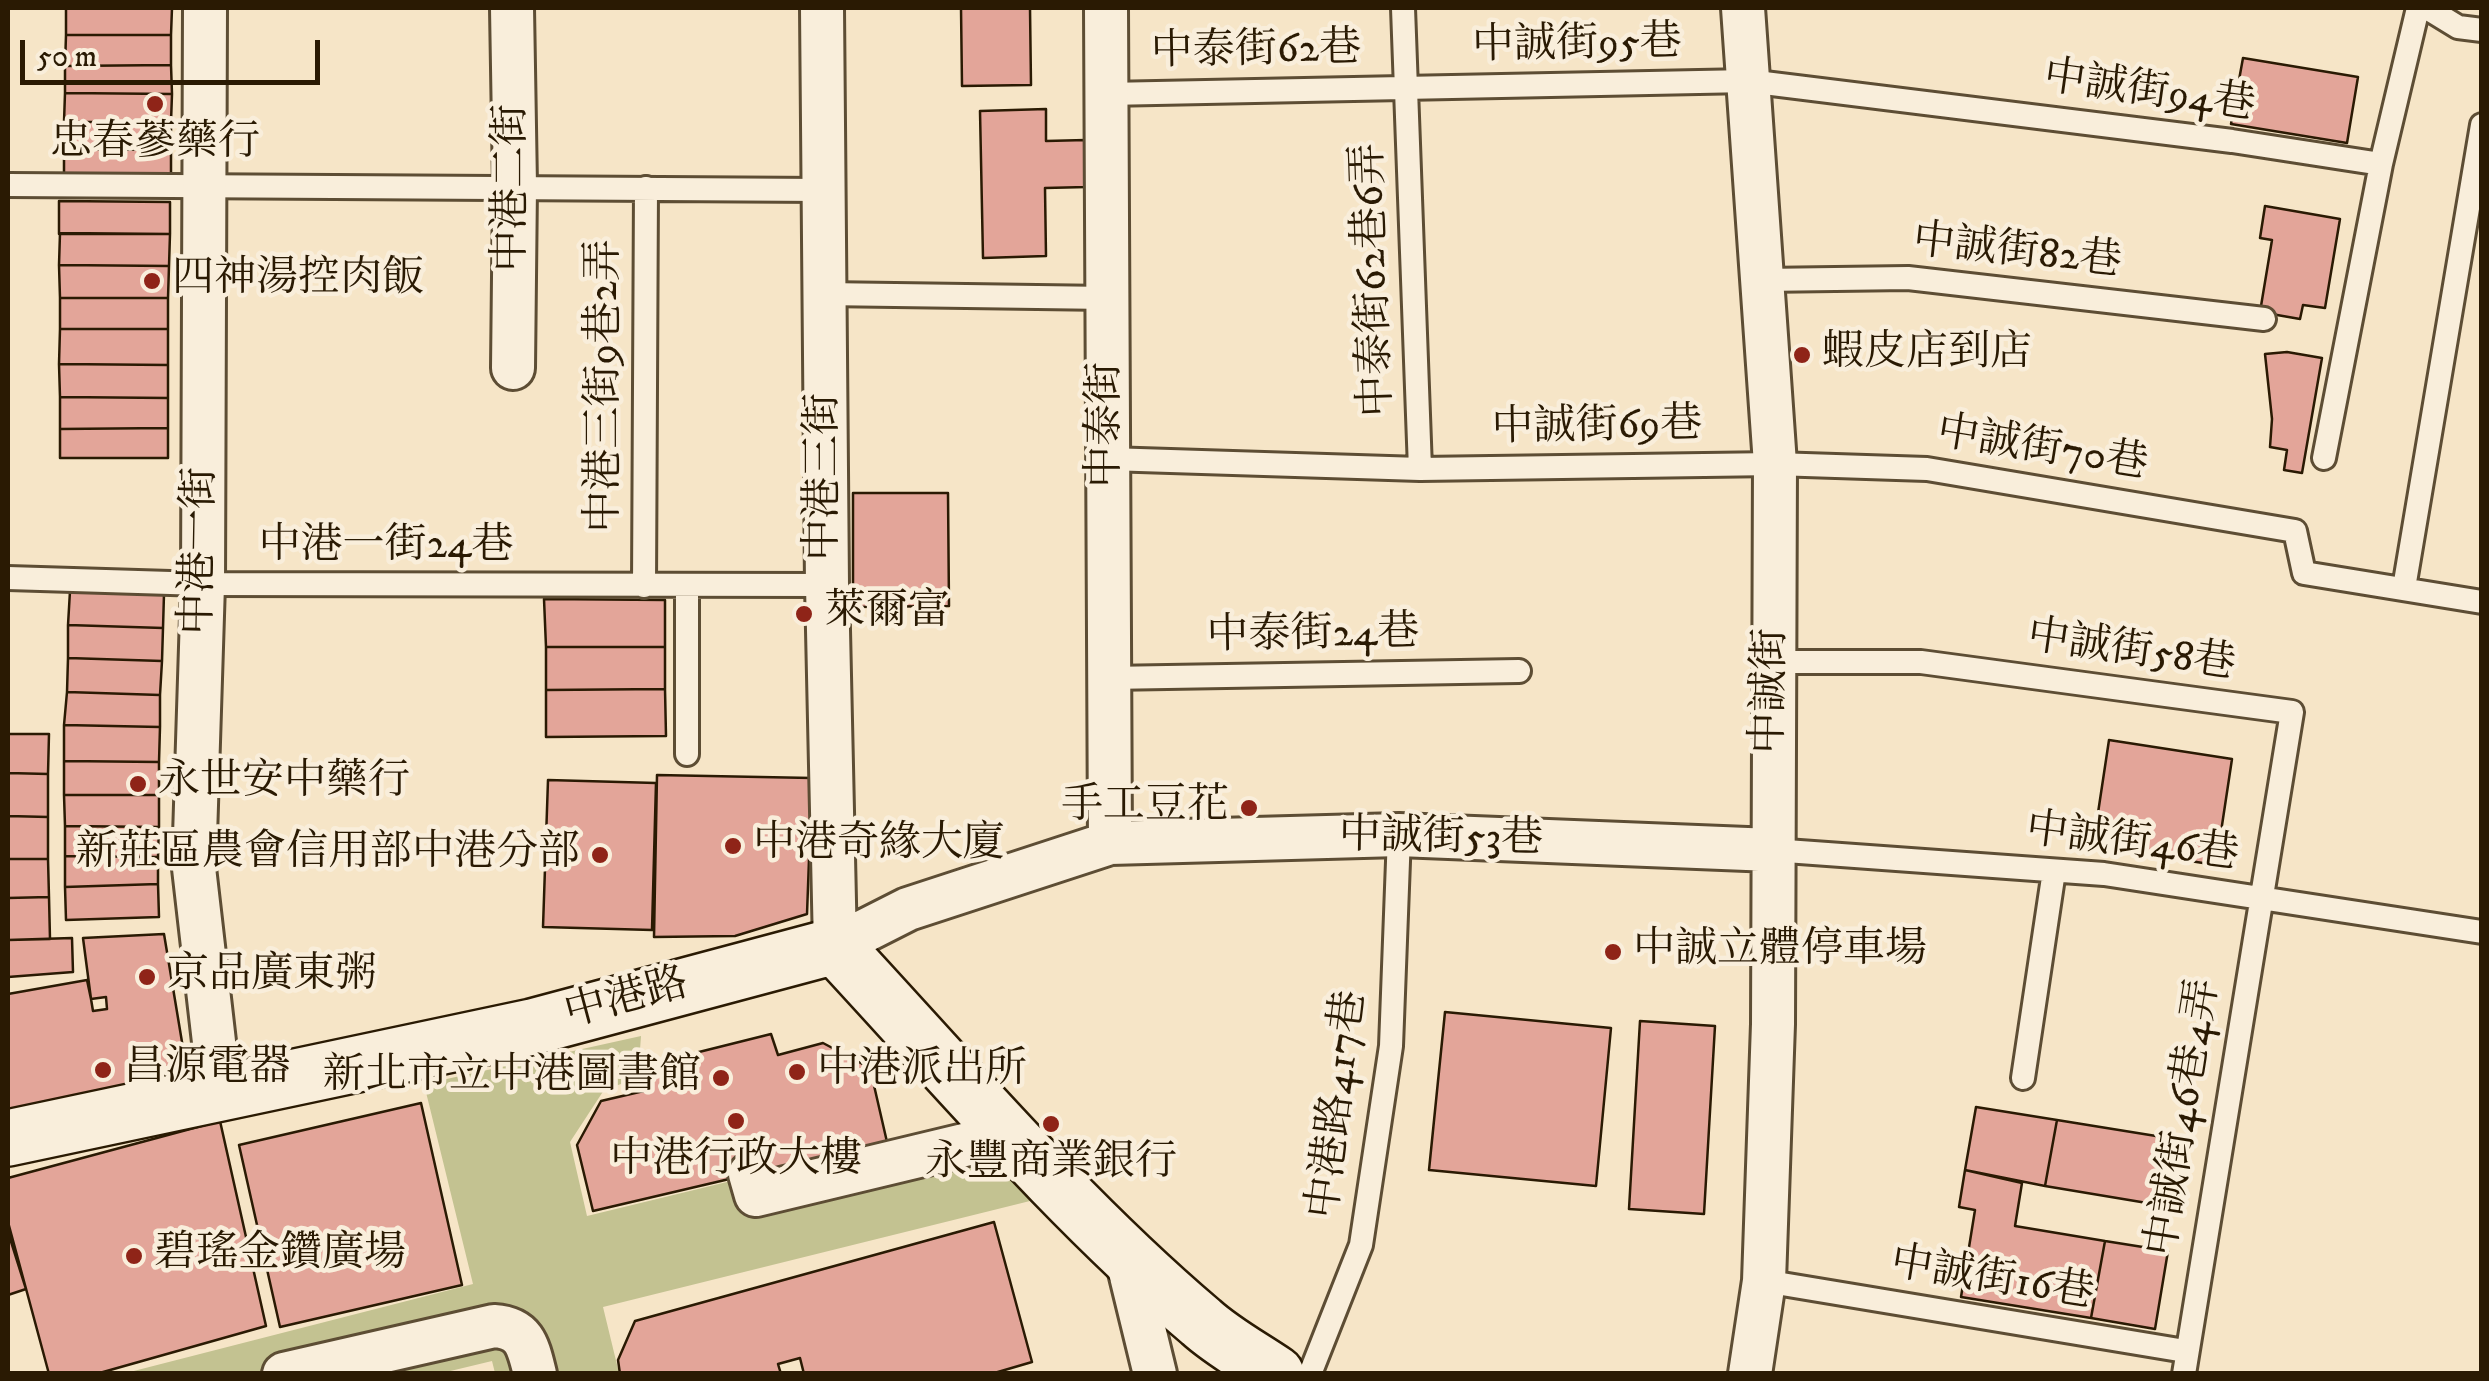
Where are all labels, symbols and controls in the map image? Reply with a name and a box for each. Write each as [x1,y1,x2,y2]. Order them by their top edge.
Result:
scale bar [25,20,325,82]
street label: 中誠街95巷 [1472,20,1682,74]
street label: 中泰街62巷 [1150,26,1362,80]
text: 50 m [37,39,97,76]
street label: 中誠街94巷 [2040,54,2258,134]
marker: 忠春蔘藥行 [144,93,166,115]
street label: 中港二街 [489,104,539,272]
place label: 忠春蔘藥行 [50,120,260,170]
street label: 中泰街62巷6弄 [1346,142,1406,418]
street label: 中誠街82巷 [1910,218,2124,290]
street label: 中港三街9巷2弄 [582,239,632,533]
place label: 四神湯控肉飯 [172,256,424,306]
marker: 四神湯控肉飯 [141,270,163,292]
place label: 蝦皮店到店 [1822,330,2032,380]
marker: 蝦皮店到店 [1791,344,1813,366]
street label: 中泰街 [1083,362,1133,488]
street label: 中港三街 [801,393,851,561]
street label: 中誠街69巷 [1491,402,1703,456]
street label: 中誠街70巷 [1933,409,2151,493]
street label: 中港一街 [175,467,229,635]
street label: 中港一街24巷 [259,523,513,573]
place label: 萊爾富 [824,589,950,639]
marker: 萊爾富 [793,603,815,625]
street label: 中泰街24巷 [1206,610,1420,664]
street label: 中誠街58巷 [2024,613,2238,693]
street label: 中誠街 [1747,628,1799,754]
place label: 永世安中藥行 [158,759,410,809]
marker: 永世安中藥行 [127,773,149,795]
place label: 手工豆花 [1061,783,1229,833]
marker: 手工豆花 [1238,797,1260,819]
street label: 中誠街46巷 [2023,807,2241,883]
street label: 中誠街53巷 [1338,813,1544,867]
place label: 中港奇緣大廈 [753,821,1005,871]
place label: 新莊區農會信用部中港分部 [76,830,580,880]
marker: 中港奇緣大廈 [722,835,744,857]
marker: 新莊區農會信用部中港分部 [589,844,611,866]
place label: 中誠立體停車場 [1633,927,1927,977]
marker: 中誠立體停車場 [1602,941,1624,963]
place label: 京品廣東粥 [167,952,377,1002]
street label: 中港路 [560,960,694,1042]
marker: 京品廣東粥 [136,966,158,988]
street label: 中誠街46巷4弄 [2139,976,2233,1260]
street label: 中港路417巷 [1301,988,1379,1222]
place label: 昌源電器 [123,1045,291,1095]
place label: 中港派出所 [817,1047,1027,1097]
place label: 新北市立中港圖書館 [323,1053,701,1103]
marker: 昌源電器 [92,1059,114,1081]
marker: 中港派出所 [786,1061,808,1083]
marker: 新北市立中港圖書館 [710,1067,732,1089]
marker: 中港行政大樓 [725,1110,747,1132]
marker: 永豐商業銀行 [1040,1113,1062,1135]
place label: 中港行政大樓 [610,1137,862,1187]
place label: 永豐商業銀行 [925,1140,1177,1190]
place label: 碧瑤金鑽廣場 [154,1231,406,1281]
street label: 中誠街16巷 [1887,1240,2097,1322]
marker: 碧瑤金鑽廣場 [123,1245,145,1267]

